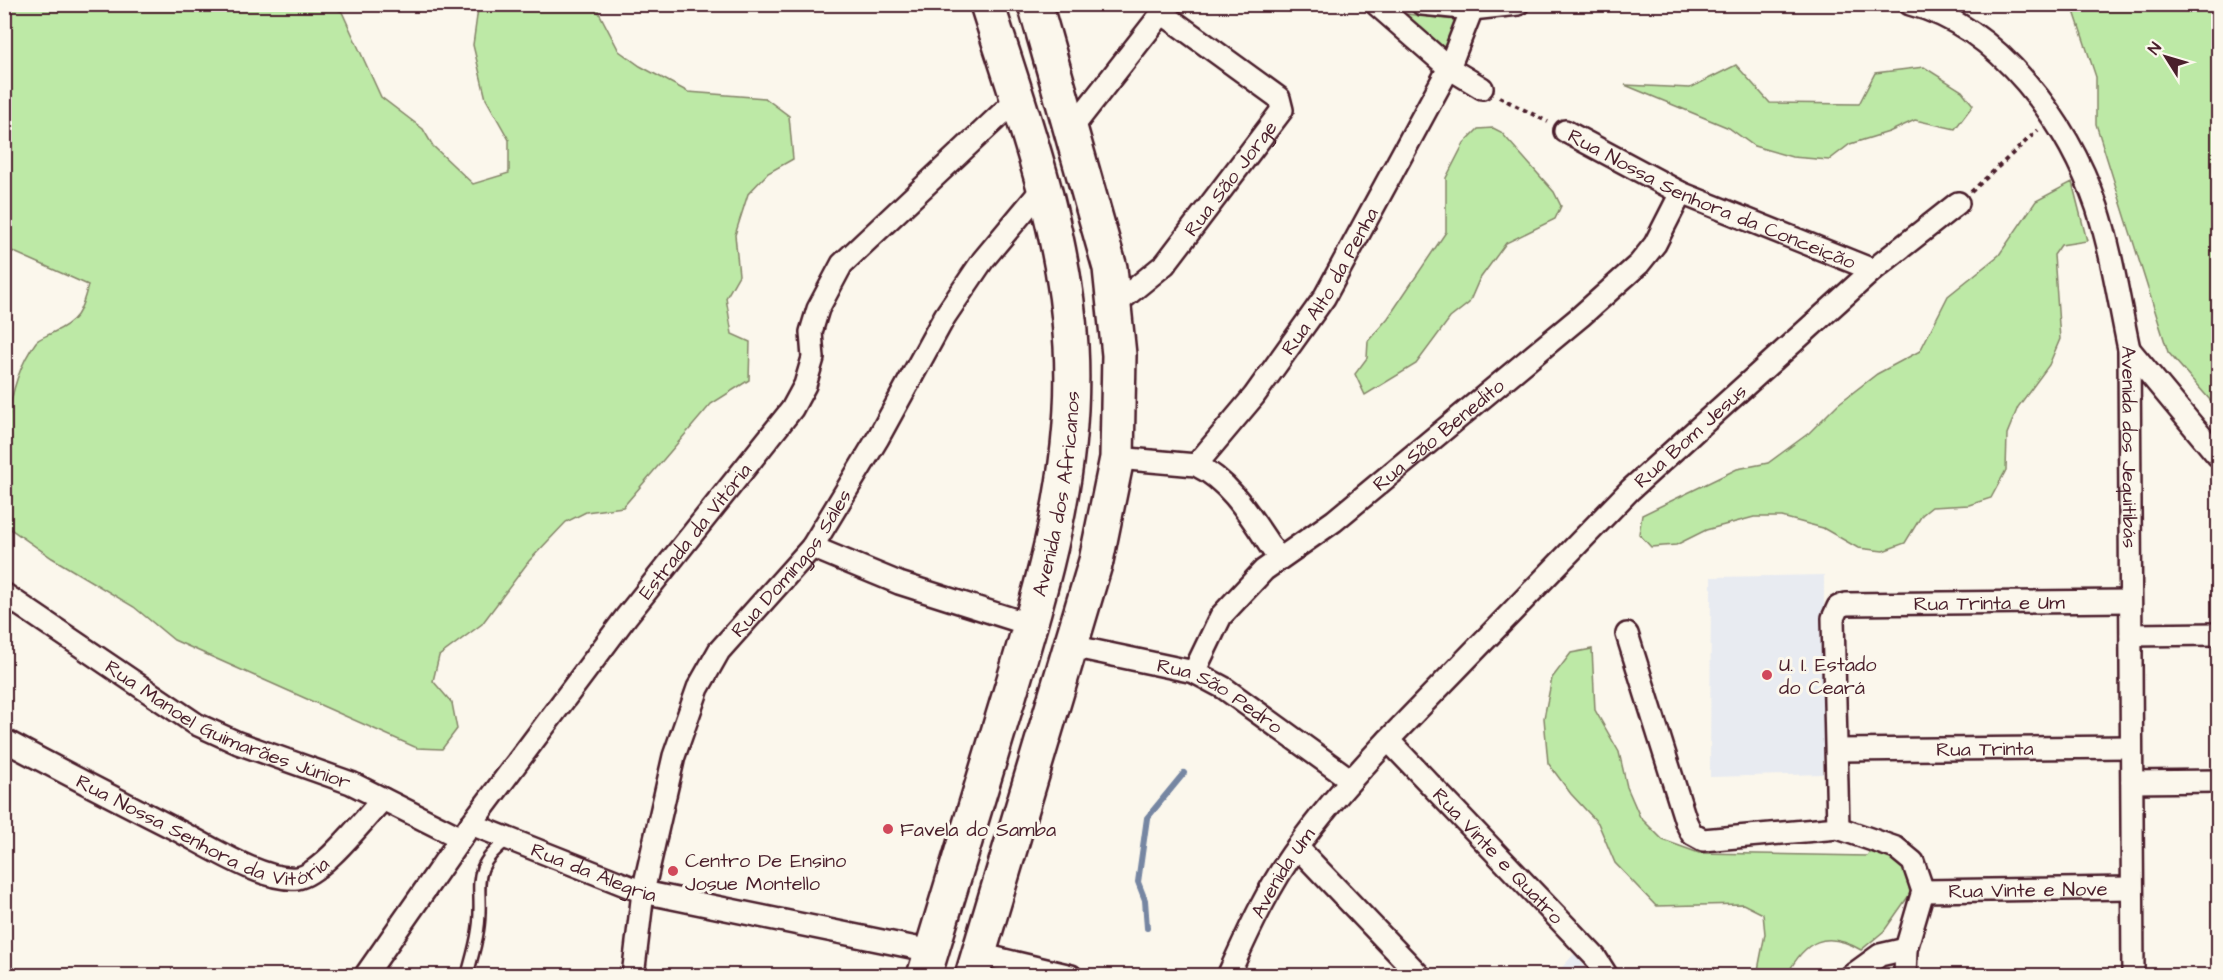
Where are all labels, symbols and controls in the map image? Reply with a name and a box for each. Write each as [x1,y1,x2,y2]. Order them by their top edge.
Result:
north arrow [2136,27,2196,87]
text: N [2143,38,2167,59]
street label: Rua São Jorge [1178,115,1284,243]
street label: Rua Nossa Senhora da Conceição [1563,122,1860,277]
street label: Rua Alto da Penha [1275,203,1386,361]
street label: Avenida dos Jequitibás [2114,346,2143,548]
street label: Rua São Benedito [1367,372,1511,498]
street label: Rua Bom Jesus [1628,378,1753,495]
street label: Avenida dos Africanos [1026,391,1087,600]
street label: Estrada da Vitória [632,457,759,606]
street label: Rua Domingos Sáles [725,484,859,644]
street label: Rua Trinta e Um [1914,589,2065,618]
place label: U. I. Estado do Ceará [1779,651,1877,702]
street label: Rua São Pedro [1154,652,1288,741]
street label: Rua Manoel Guimarães Júnior [99,653,354,797]
marker: U. I. Estado do Ceará [1760,668,1774,682]
street label: Rua Trinta [1936,735,2034,764]
street label: Rua Nossa Senhora da Vitória [71,768,336,893]
street label: Rua Vinte e Quatro [1426,782,1570,931]
place label: Favela do Samba [900,816,1056,844]
marker: Favela do Samba [881,822,895,836]
street label: Avenida Um [1244,822,1322,923]
street label: Rua da Alegria [527,836,659,909]
place label: Centro De Ensino Josue Montello [685,847,846,898]
marker: Centro De Ensino Josue Montello [666,864,680,878]
street label: Rua Vinte e Nove [1948,875,2108,906]

